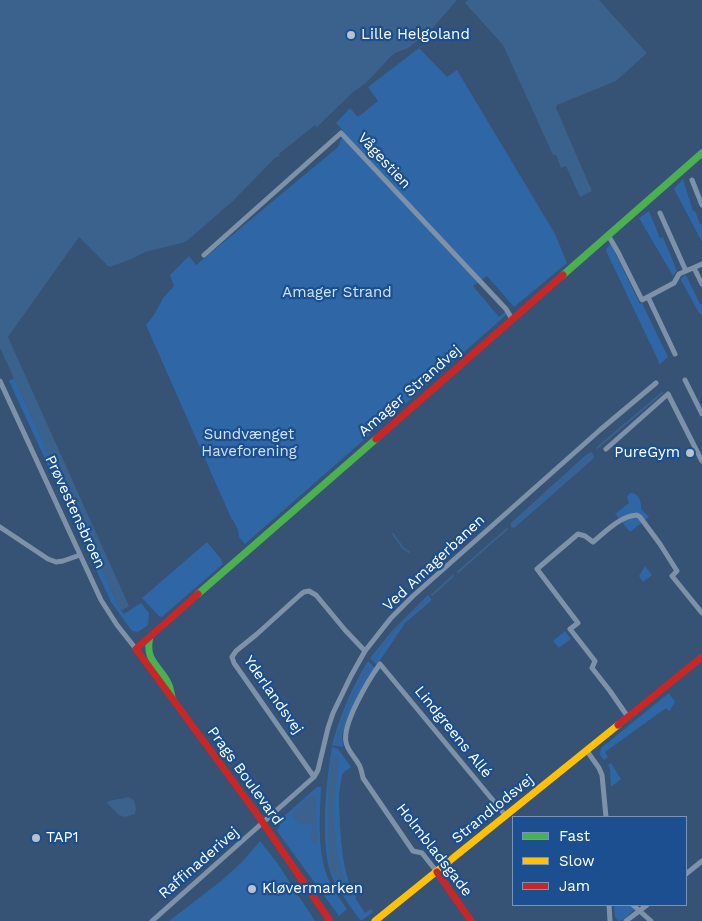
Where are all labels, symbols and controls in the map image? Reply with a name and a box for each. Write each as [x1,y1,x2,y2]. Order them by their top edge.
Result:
place label: Lille Helgoland [361,26,470,44]
marker: Lille Helgoland [345,29,357,41]
street label: Vågestien [354,129,414,193]
park label: Amager Strand [282,284,392,302]
street label: Amager Strandvej [355,342,465,440]
park label: Sundvænget Haveforening [201,426,297,461]
place label: PureGym [614,444,680,462]
marker: PureGym [684,447,696,459]
street label: Prøvestensbroen [41,453,109,571]
street label: Ved Amagerbanen [379,511,489,615]
street label: Yderlandsvej [239,652,307,738]
street label: Lindgreens Allé [410,682,496,782]
street label: Prags Boulevard [203,723,287,829]
street label: Strandlodsvej [448,770,538,848]
street label: Holmbladsgade [392,800,476,900]
legend [512,816,687,906]
street label: Raffinaderivej [155,823,243,903]
text: Fast [559,827,590,845]
place label: TAP1 [46,829,79,847]
marker: TAP1 [30,832,42,844]
text: Slow [559,852,595,870]
text: Jam [559,877,590,895]
place label: Kløvermarken [262,880,363,898]
marker: Kløvermarken [246,883,258,895]

